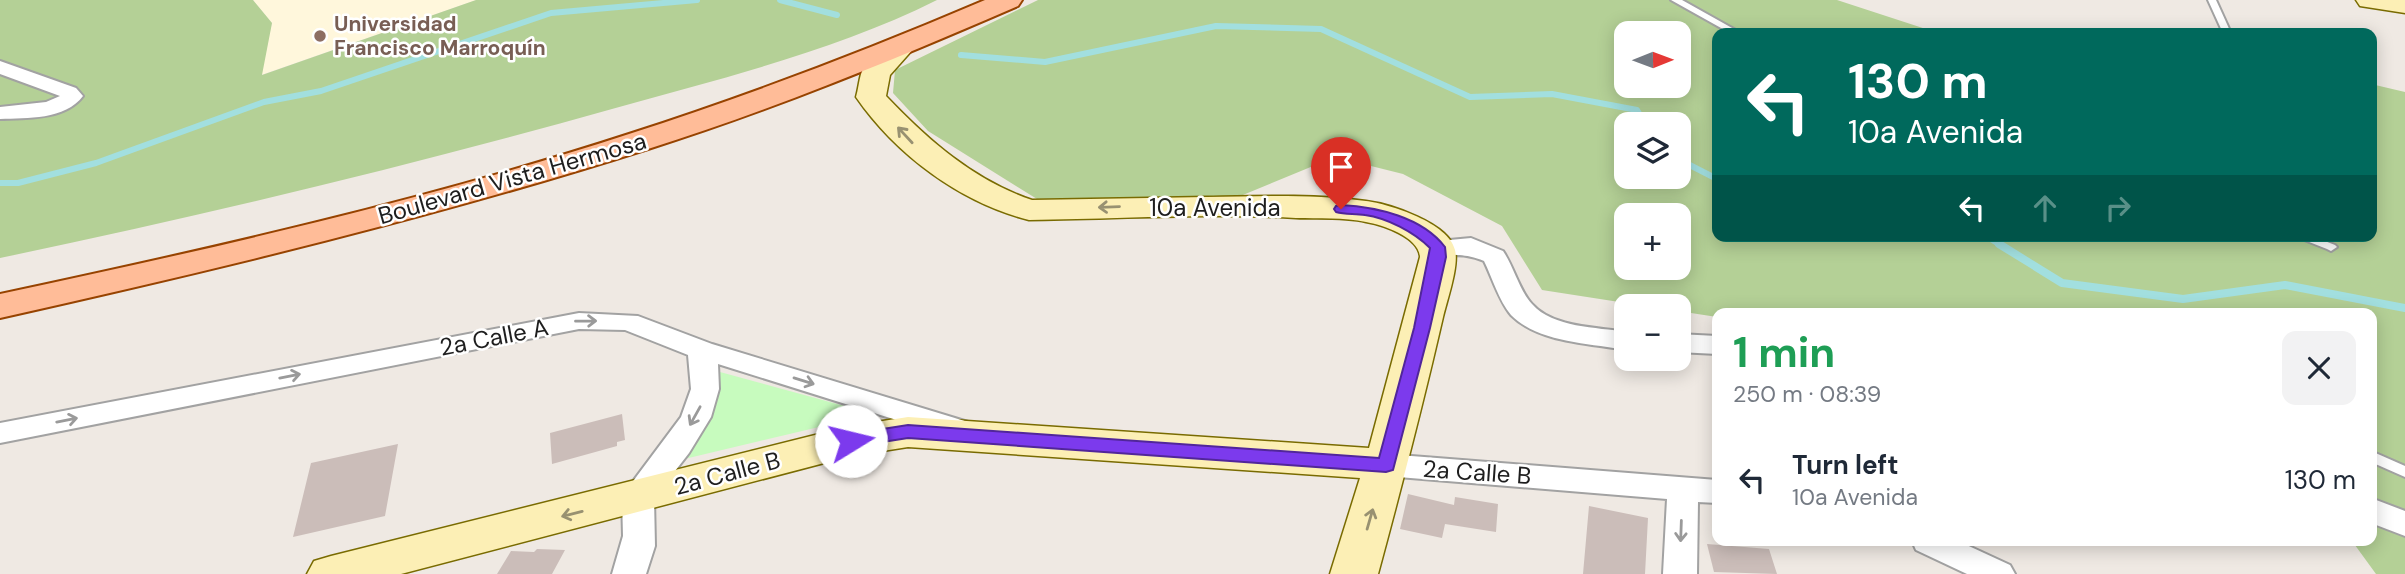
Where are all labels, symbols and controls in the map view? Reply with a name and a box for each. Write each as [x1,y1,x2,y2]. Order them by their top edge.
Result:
place label: Universidad Francisco Marroquín [334,10,546,62]
north arrow [1614,21,1690,98]
map controls [1614,21,1691,371]
marker: Universidad Francisco Marroquín [312,28,328,44]
text: 130 m [1848,49,1988,113]
icon: left [1733,56,1824,147]
text: 10a Avenida [1848,111,2023,153]
button: layers [1614,112,1691,189]
street label: Boulevard Vista Hermosa [374,125,650,231]
one-way arrow [897,127,914,144]
pin [1311,137,1371,209]
icon: arrive [1322,148,1360,186]
icon: left [1953,189,1991,227]
icon: ahead [2026,189,2064,227]
icon: right [2099,189,2137,227]
street label: 10a Avenida [1149,192,1281,223]
one-way arrow [1098,201,1121,214]
button: + [1614,203,1691,280]
button: − [1614,294,1691,371]
street label: 2a Calle A [437,311,551,363]
one-way arrow [574,315,597,328]
text: 1 min [1733,325,1835,380]
button: close [2282,331,2356,405]
one-way arrow [278,369,301,383]
one-way arrow [792,375,814,388]
text: 250 m · 08:39 [1733,379,1881,409]
position arrow [814,404,888,478]
one-way arrow [688,405,701,426]
one-way arrow [55,412,78,426]
street label: 2a Calle B [670,444,784,502]
text: Turn left [1792,448,1899,482]
street label: 2a Calle B [1422,453,1532,491]
icon: left [1733,461,1771,499]
text: 130 m [2285,463,2356,497]
text: 10a Avenida [1792,482,1918,512]
one-way arrow [561,508,583,521]
one-way arrow [1365,509,1378,531]
one-way arrow [1675,519,1688,542]

